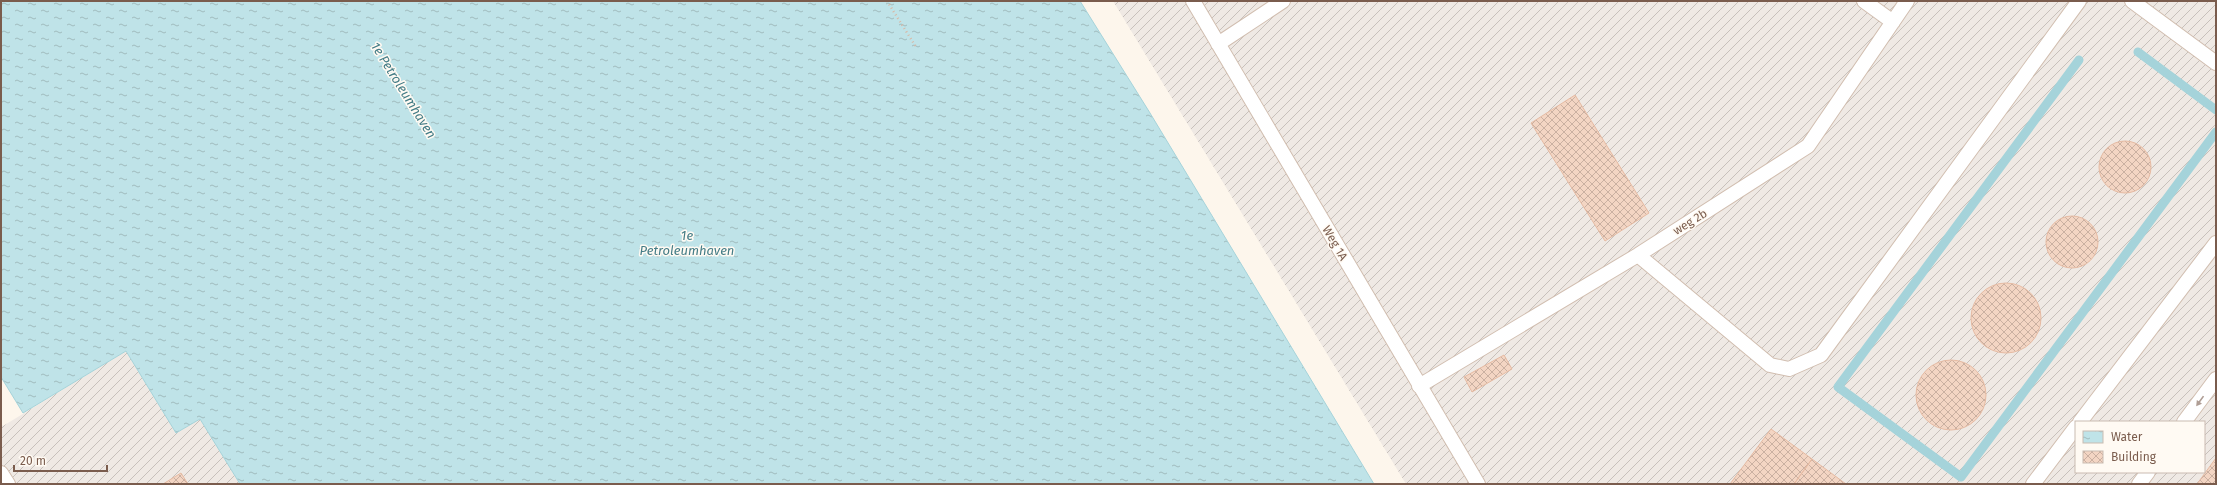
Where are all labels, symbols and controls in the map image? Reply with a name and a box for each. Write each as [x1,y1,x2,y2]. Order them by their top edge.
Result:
water label: 1e Petroleumhaven [368,39,439,141]
street label: weg 2b [1670,206,1710,238]
street label: Weg 1A [1319,223,1351,263]
water label: 1e Petroleumhaven [640,228,734,258]
one-way arrow [2196,395,2204,406]
legend [2075,421,2205,473]
text: Water [2111,430,2143,444]
scale bar [14,447,107,473]
text: Building [2111,450,2157,464]
text: 20 m [20,454,46,468]

